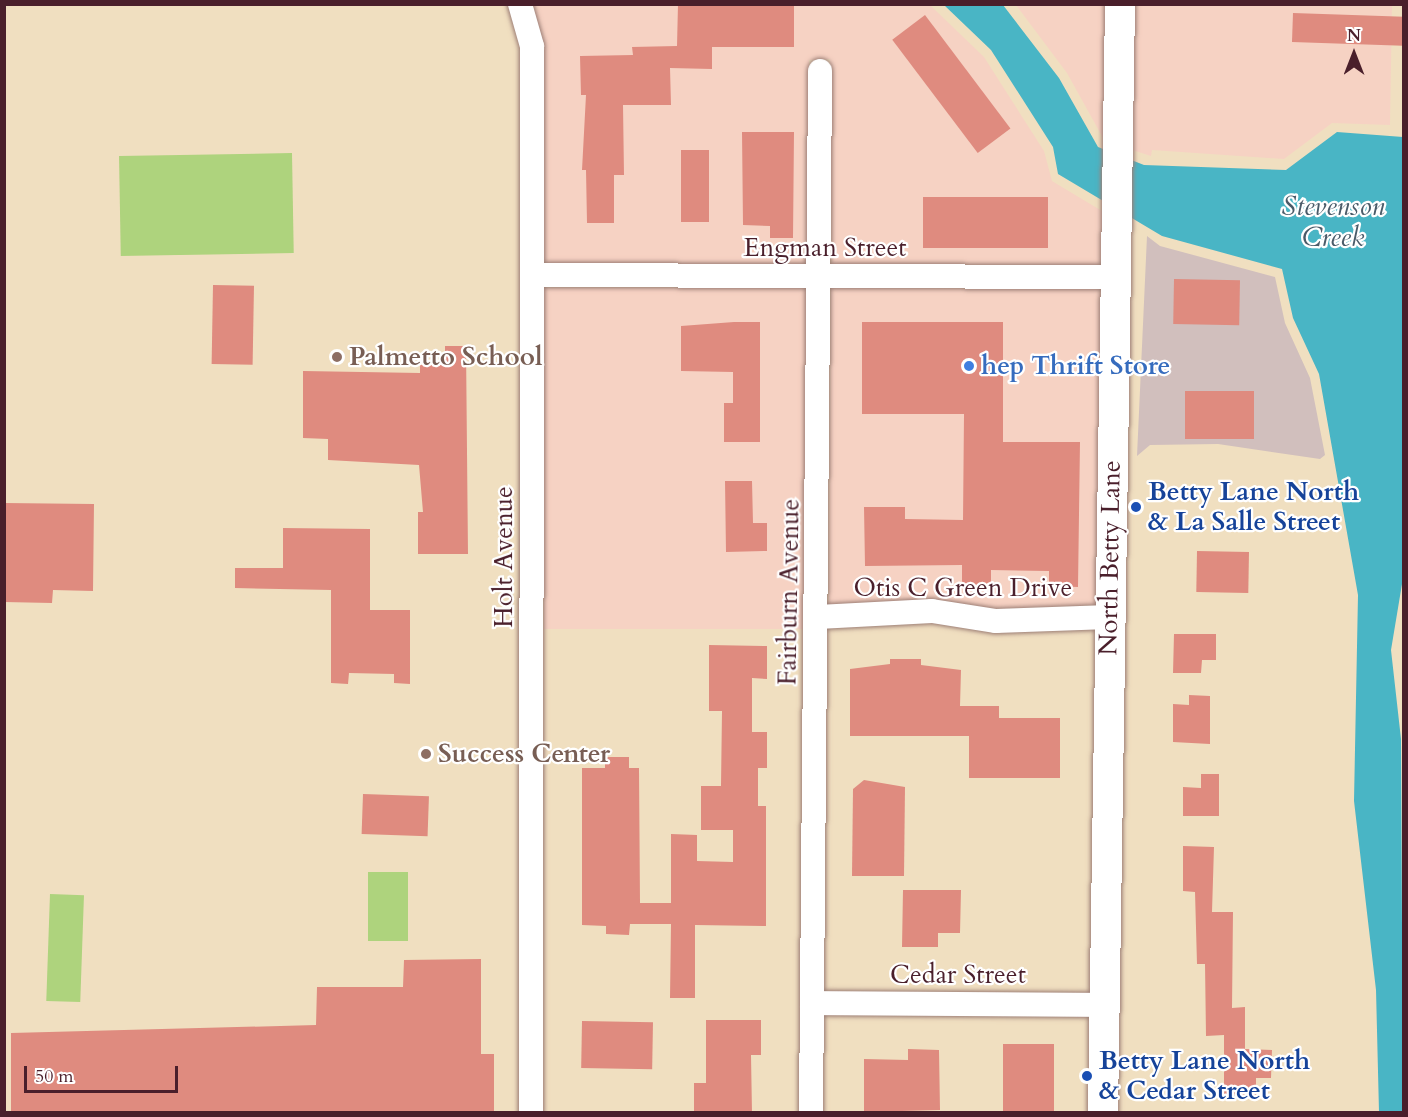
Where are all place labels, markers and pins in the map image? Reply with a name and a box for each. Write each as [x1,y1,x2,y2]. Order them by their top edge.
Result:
place label: Palmetto School [349,341,543,373]
marker: Palmetto School [330,350,344,364]
place label: hep Thrift Store [981,350,1170,382]
marker: hep Thrift Store [962,359,976,373]
place label: Betty Lane North & La Salle Street [1148,476,1359,538]
marker: Betty Lane North & La Salle Street [1129,500,1143,514]
place label: Success Center [438,738,610,770]
marker: Success Center [419,747,433,761]
place label: Betty Lane North & Cedar Street [1099,1045,1310,1106]
marker: Betty Lane North & Cedar Street [1080,1069,1094,1083]

